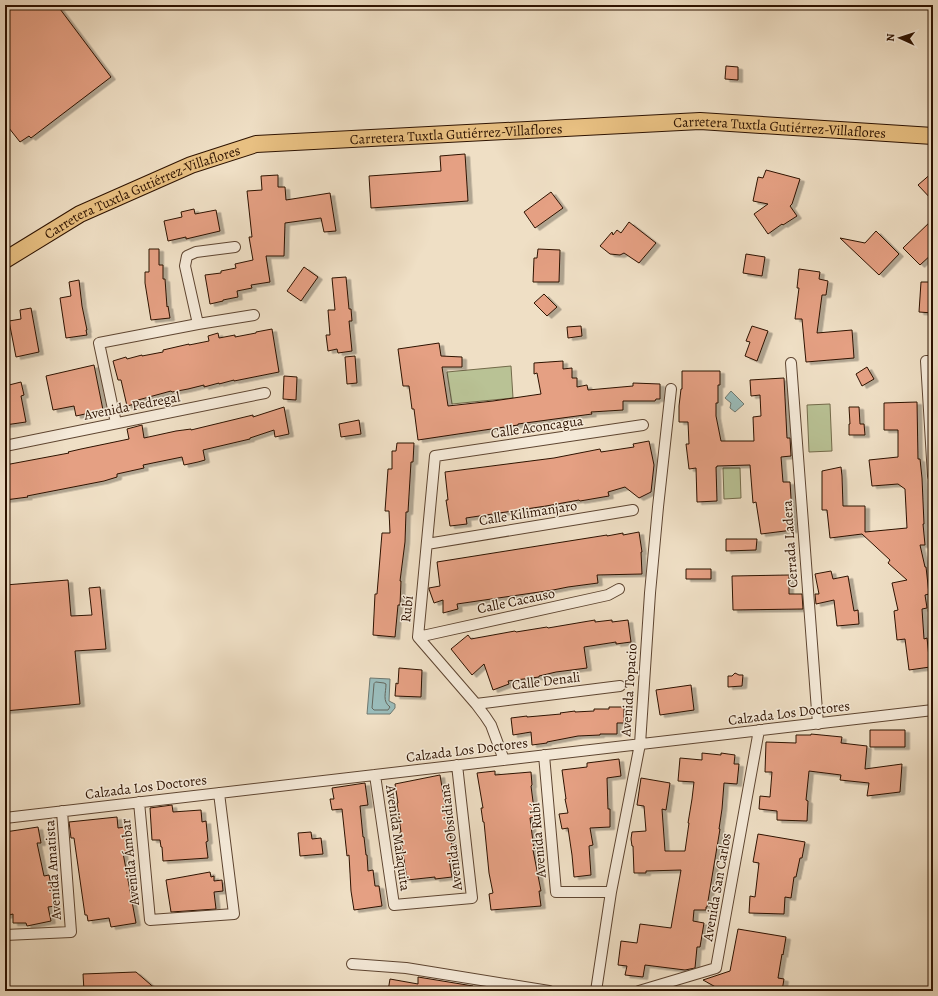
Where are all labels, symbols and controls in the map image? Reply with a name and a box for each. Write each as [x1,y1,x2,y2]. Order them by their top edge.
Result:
north arrow [880,18,920,58]
text: N [883,33,898,42]
street label: Carretera Tuxtla Gutiérrez-Villaflores [673,111,887,142]
street label: Carretera Tuxtla Gutiérrez-Villaflores [349,119,563,149]
street label: Carretera Tuxtla Gutiérrez-Villaflores [41,140,243,243]
street label: Avenida Pedregal [81,387,182,425]
street label: Calle Aconcagua [490,411,585,443]
street label: Calle Kilimanjaro [477,496,579,530]
street label: Cerrada Ladera [777,499,803,588]
street label: Calle Cacauso [475,583,557,619]
street label: Rubí [396,595,418,623]
street label: Avenida Topacio [616,643,642,738]
street label: Calle Denali [511,667,581,695]
street label: Calzada Los Doctores [727,696,851,730]
street label: Calzada Los Doctores [405,733,529,767]
street label: Calzada Los Doctores [84,770,208,804]
street label: Avenida Obsidiana [435,782,467,892]
street label: Avenida Malaquita [381,783,415,893]
street label: Avenida Rubí [525,802,551,879]
street label: Avenida Ámbar [116,817,144,907]
street label: Avenida Amatista [40,819,66,922]
street label: Avenida San Carlos [698,831,736,943]

